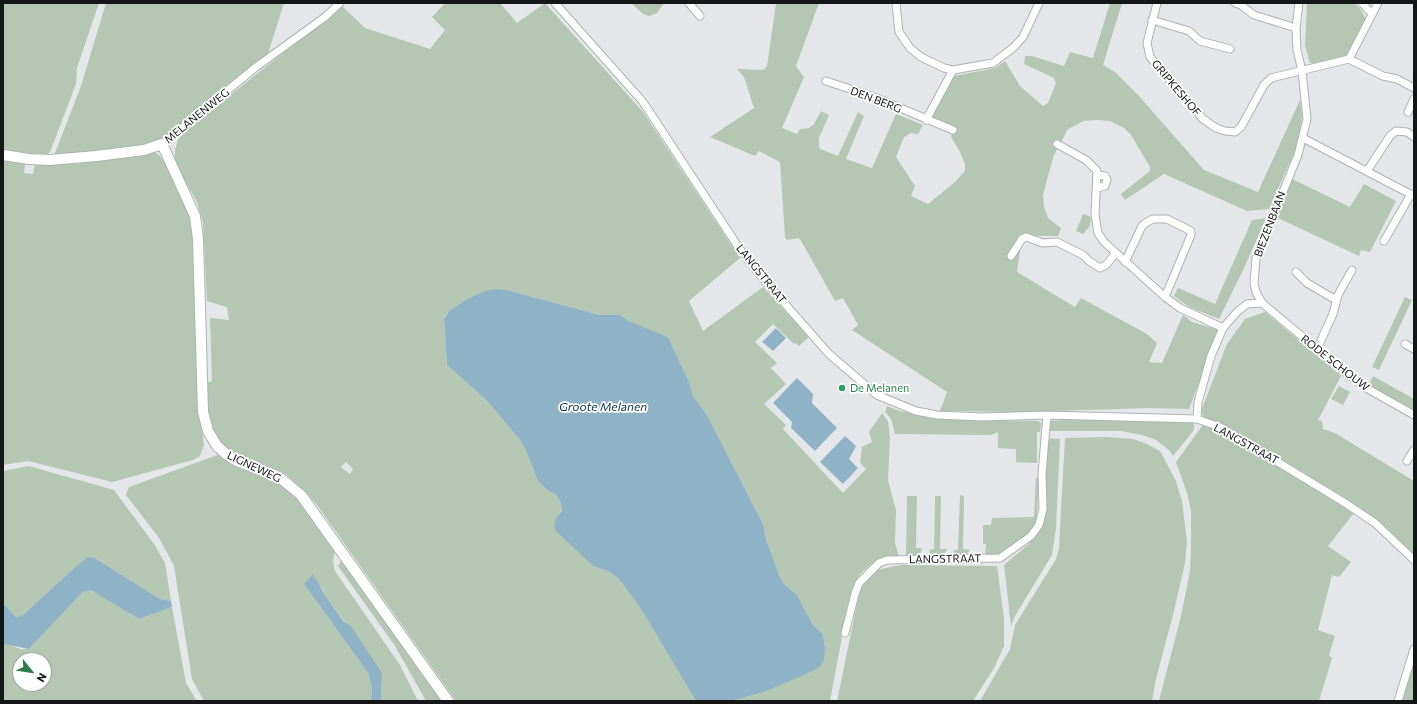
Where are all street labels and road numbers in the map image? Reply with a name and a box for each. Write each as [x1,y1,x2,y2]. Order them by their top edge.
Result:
street label: GRIPKESHOF [1149,57,1203,119]
street label: DEN BERG [848,84,904,116]
street label: MELANENWEG [162,86,232,146]
street label: BIEZENBAAN [1251,189,1289,259]
street label: LANGSTRAAT [733,242,789,306]
street label: RODE SCHOUW [1298,332,1372,394]
street label: LANGSTRAAT [1211,421,1281,467]
street label: LIGNEWEG [225,449,283,485]
street label: LANGSTRAAT [909,552,981,566]

